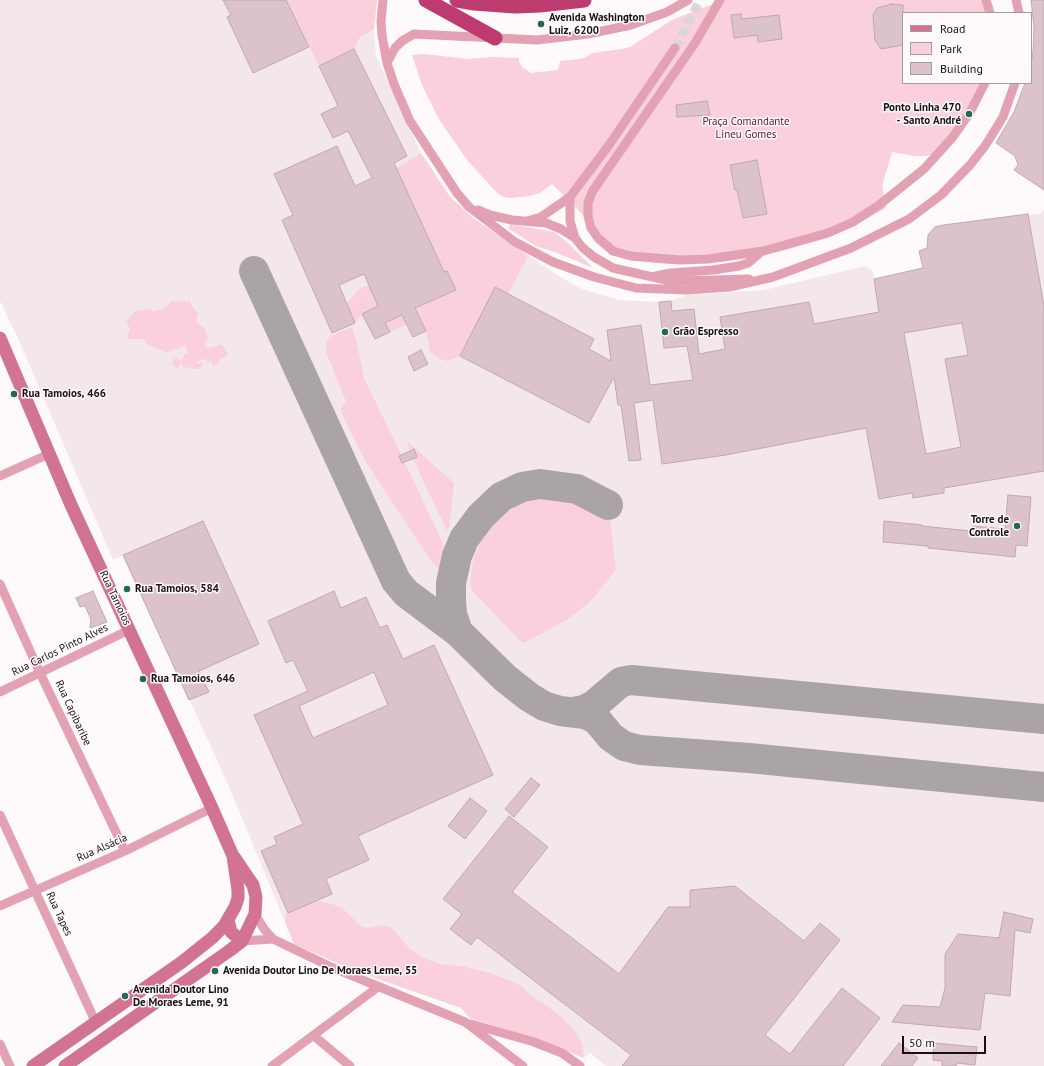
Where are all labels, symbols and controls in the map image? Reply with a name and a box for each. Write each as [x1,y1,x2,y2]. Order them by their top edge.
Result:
place label: Avenida Washington Luiz, 6200 [549,11,645,37]
legend [902,12,1032,84]
marker: Avenida Washington Luiz, 6200 [536,19,546,29]
text: Road [940,21,965,36]
text: Park [940,41,962,56]
text: Building [940,61,983,76]
place label: Ponto Linha 470 - Santo André [883,101,961,127]
marker: Ponto Linha 470 - Santo André [964,109,974,119]
park label: Praça Comandante Lineu Gomes [702,115,790,141]
place label: Grão Espresso [673,325,739,339]
marker: Grão Espresso [660,327,670,337]
place label: Rua Tamoios, 466 [22,387,106,401]
marker: Rua Tamoios, 466 [9,389,19,399]
place label: Torre de Controle [969,513,1009,539]
marker: Torre de Controle [1012,521,1022,531]
street label: Rua Tamoios [96,568,134,628]
place label: Rua Tamoios, 584 [135,582,219,596]
marker: Rua Tamoios, 584 [122,584,132,594]
street label: Rua Carlos Pinto Alves [10,621,110,679]
place label: Rua Tamoios, 646 [151,672,235,686]
marker: Rua Tamoios, 646 [138,674,148,684]
street label: Rua Capibaribe [52,678,94,748]
street label: Rua Alsácia [75,831,129,865]
street label: Rua Tapes [43,890,75,938]
place label: Avenida Doutor Lino De Moraes Leme, 55 [223,964,417,978]
marker: Avenida Doutor Lino De Moraes Leme, 55 [210,966,220,976]
place label: Avenida Doutor Lino De Moraes Leme, 91 [133,983,229,1009]
marker: Avenida Doutor Lino De Moraes Leme, 91 [120,991,130,1001]
scale bar [904,1028,988,1054]
text: 50 m [909,1035,935,1050]

